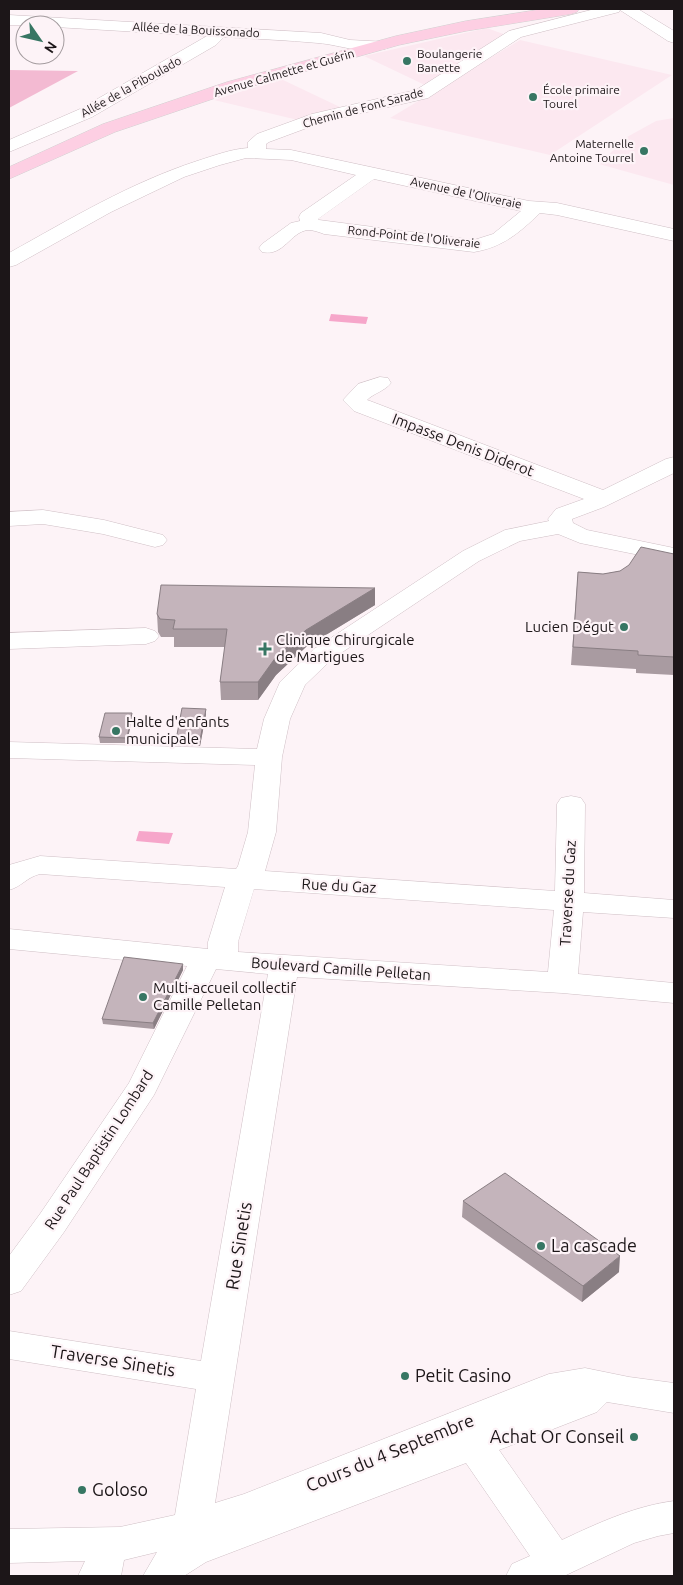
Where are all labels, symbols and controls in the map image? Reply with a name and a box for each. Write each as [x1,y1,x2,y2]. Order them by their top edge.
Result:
north arrow [15,15,65,65]
street label: Allée de la Bouissonado [132,20,260,39]
text: N [41,38,60,56]
street label: Avenue Calmette et Guérin [212,46,356,99]
place label: Boulangerie Banette [417,47,482,74]
street label: Allée de la Piboulado [78,54,183,120]
marker: Boulangerie Banette [401,55,413,67]
place label: École primaire Tourel [543,83,620,110]
street label: Chemin de Font Sarade [301,85,425,130]
marker: École primaire Tourel [527,91,539,103]
place label: Maternelle Antoine Tourrel [550,137,634,164]
marker: Maternelle Antoine Tourrel [638,145,650,157]
street label: Avenue de l'Oliveraie [409,174,523,211]
street label: Rond-Point de l'Oliveraie [347,223,481,250]
street label: Impasse Denis Diderot [390,410,537,480]
place label: Lucien Dégut [525,618,614,635]
marker: Lucien Dégut [618,621,630,633]
place label: Clinique Chirurgicale de Martigues [276,631,414,665]
marker: Clinique Chirurgicale de Martigues [258,642,272,656]
place label: Halte d'enfants municipale [126,713,229,747]
marker: Halte d'enfants municipale [110,725,122,737]
street label: Traverse du Gaz [556,840,579,946]
street label: Rue du Gaz [301,875,377,896]
street label: Boulevard Camille Pelletan [251,954,432,983]
place label: Multi-accueil collectif Camille Pelletan [153,979,296,1013]
marker: Multi-accueil collectif Camille Pelletan [137,991,149,1003]
street label: Rue Paul Baptistin Lombard [41,1067,156,1232]
street label: Rue Sinetis [221,1200,255,1291]
place label: La cascade [551,1235,637,1255]
marker: La cascade [535,1240,547,1252]
street label: Traverse Sinetis [49,1340,177,1380]
place label: Petit Casino [415,1365,511,1385]
marker: Petit Casino [399,1370,411,1382]
street label: Cours du 4 Septembre [303,1409,477,1495]
place label: Achat Or Conseil [490,1426,624,1446]
marker: Achat Or Conseil [628,1431,640,1443]
place label: Goloso [92,1479,148,1499]
marker: Goloso [76,1484,88,1496]

